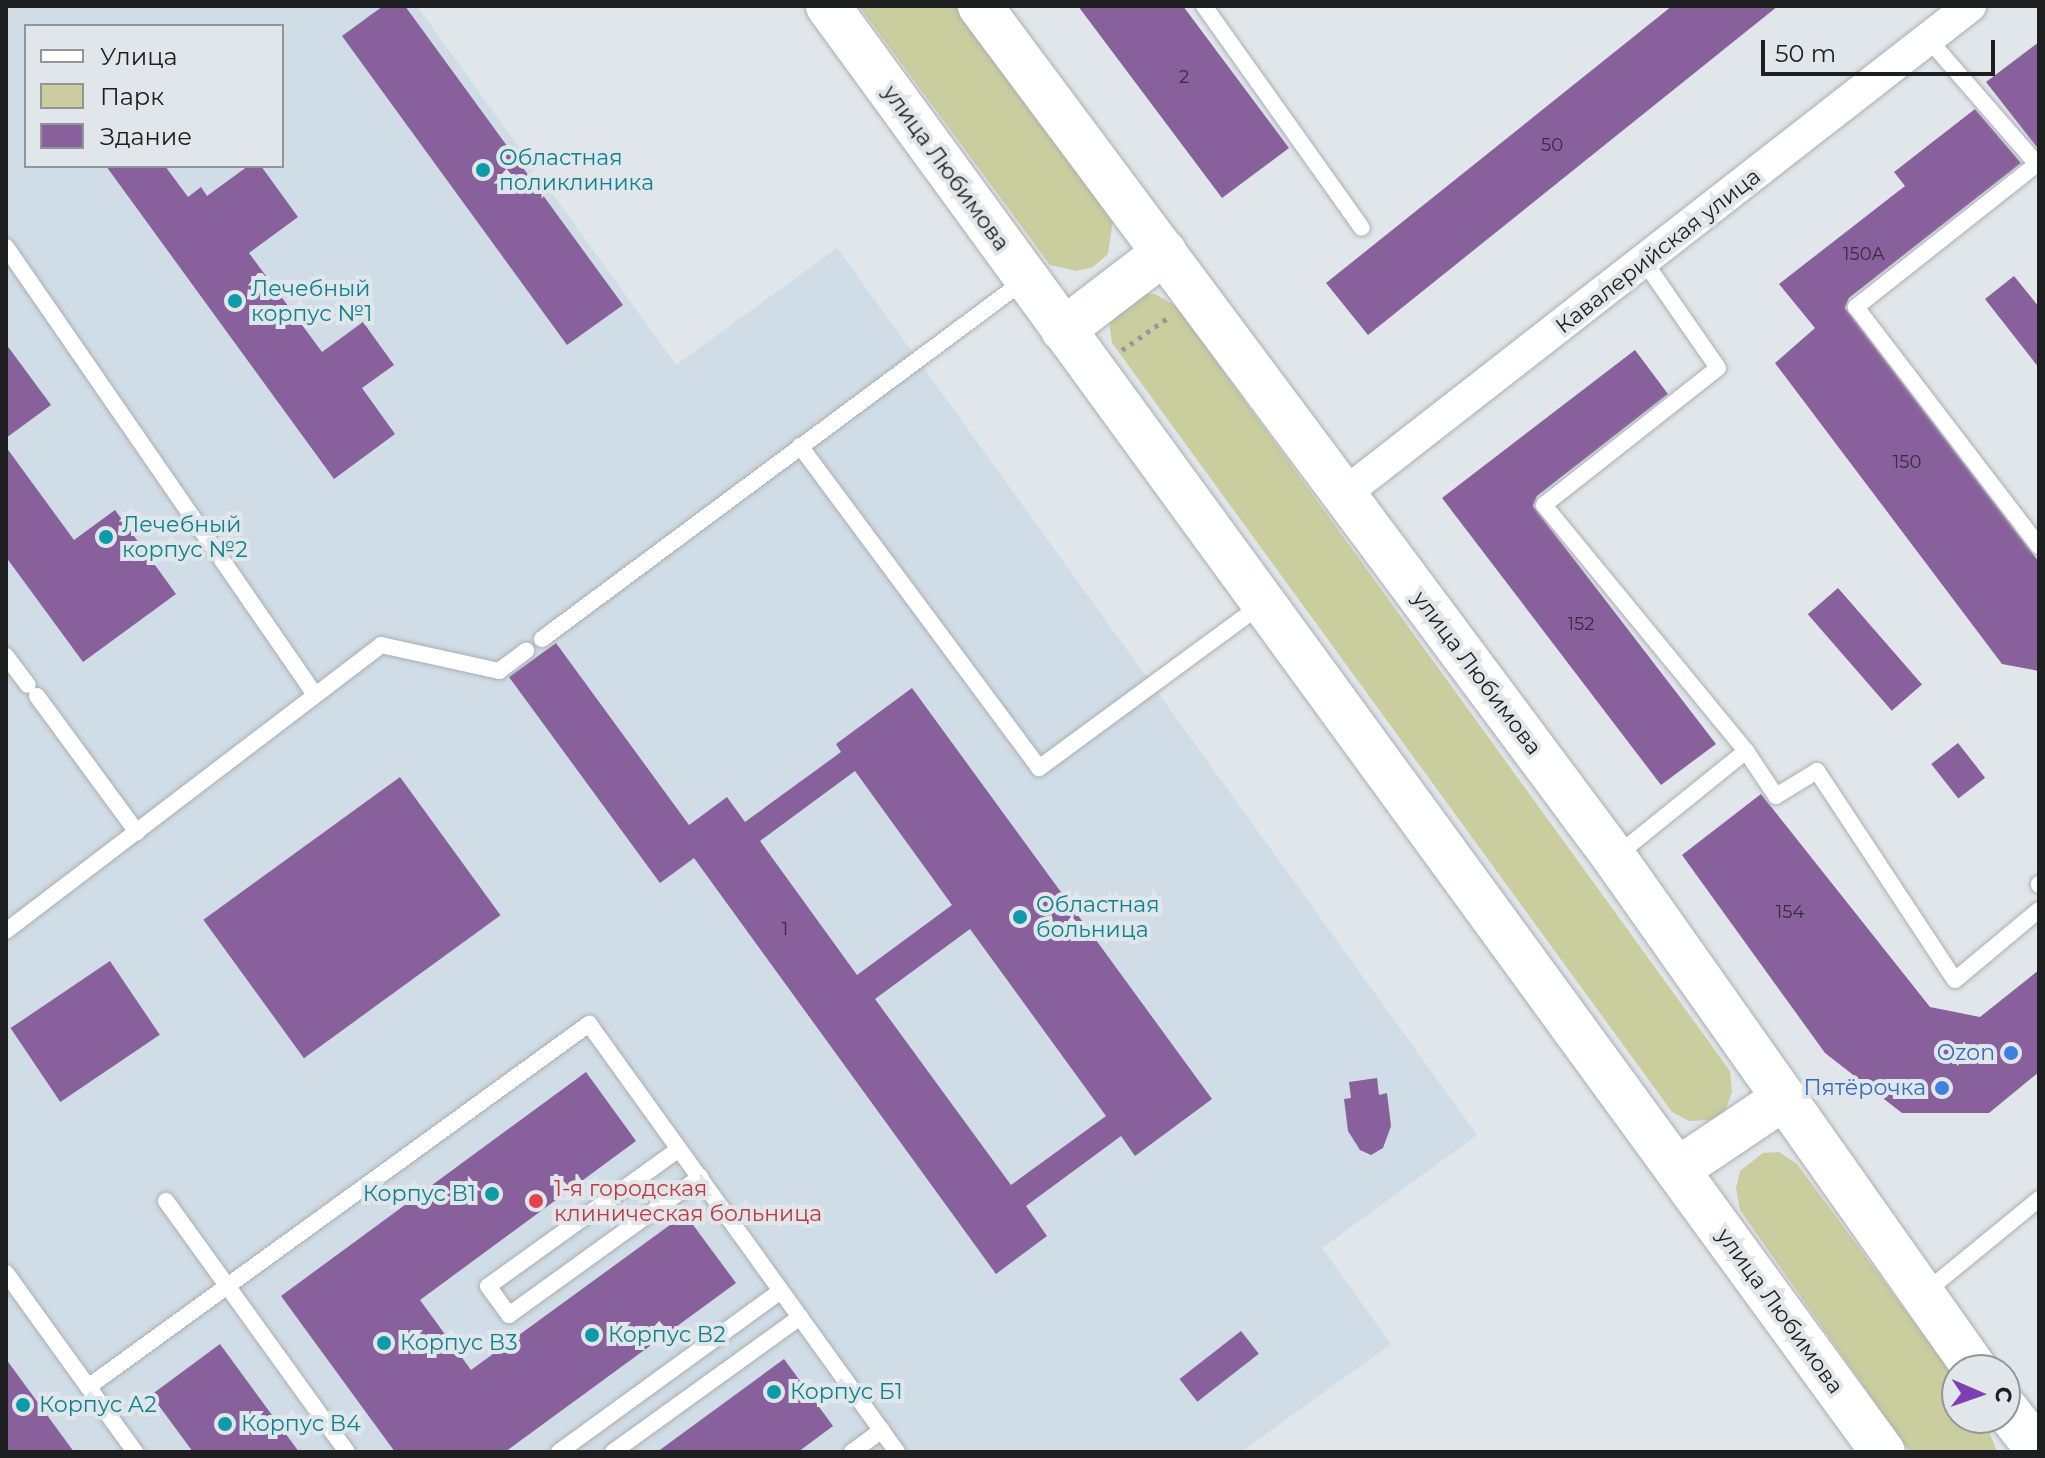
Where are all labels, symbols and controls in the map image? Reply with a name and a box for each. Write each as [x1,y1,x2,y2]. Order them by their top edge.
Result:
legend [24,24,284,168]
scale bar [1765,24,1999,74]
text: 50 m [1775,39,1836,68]
text: Улица [100,42,178,71]
house number: 2 [1179,66,1189,88]
street label: улица Любимова [877,80,1015,256]
text: Парк [100,82,164,111]
text: Здание [100,122,192,151]
house number: 50 [1541,134,1563,156]
place label: Областная поликлиника [499,144,654,196]
marker: Областная поликлиника [474,161,492,179]
street label: Кавалерийская улица [1550,163,1766,339]
house number: 150А [1843,243,1885,265]
place label: Лечебный корпус №1 [251,275,372,326]
marker: Лечебный корпус №1 [226,292,244,310]
house number: 150 [1893,451,1921,473]
place label: Лечебный корпус №2 [122,511,248,562]
marker: Лечебный корпус №2 [97,528,115,546]
street label: улица Любимова [1407,586,1547,760]
house number: 152 [1568,613,1594,635]
place label: Областная больница [1036,891,1159,942]
house number: 154 [1776,901,1804,923]
marker: Областная больница [1011,908,1029,926]
house number: 1 [782,918,788,940]
place label: Ozon [1937,1040,1995,1066]
marker: Ozon [2002,1044,2020,1062]
place label: Пятёрочка [1803,1075,1926,1101]
marker: Пятёрочка [1933,1079,1951,1097]
place label: 1-я городская клиническая больница [554,1175,822,1226]
place label: Корпус В1 [363,1181,476,1207]
marker: Корпус В1 [483,1185,501,1203]
marker: 1-я городская клиническая больница [525,1190,547,1212]
street label: улица Любимова [1711,1223,1849,1399]
place label: Корпус В2 [608,1322,726,1348]
marker: Корпус В2 [583,1326,601,1344]
place label: Корпус В3 [400,1330,518,1356]
marker: Корпус В3 [375,1334,393,1352]
north arrow [1941,1354,2021,1434]
place label: Корпус Б1 [790,1379,903,1405]
marker: Корпус Б1 [765,1383,783,1401]
text: С [1990,1386,2017,1403]
place label: Корпус А2 [39,1392,157,1418]
marker: Корпус А2 [14,1396,32,1414]
place label: Корпус В4 [241,1411,361,1437]
marker: Корпус В4 [216,1415,234,1433]

